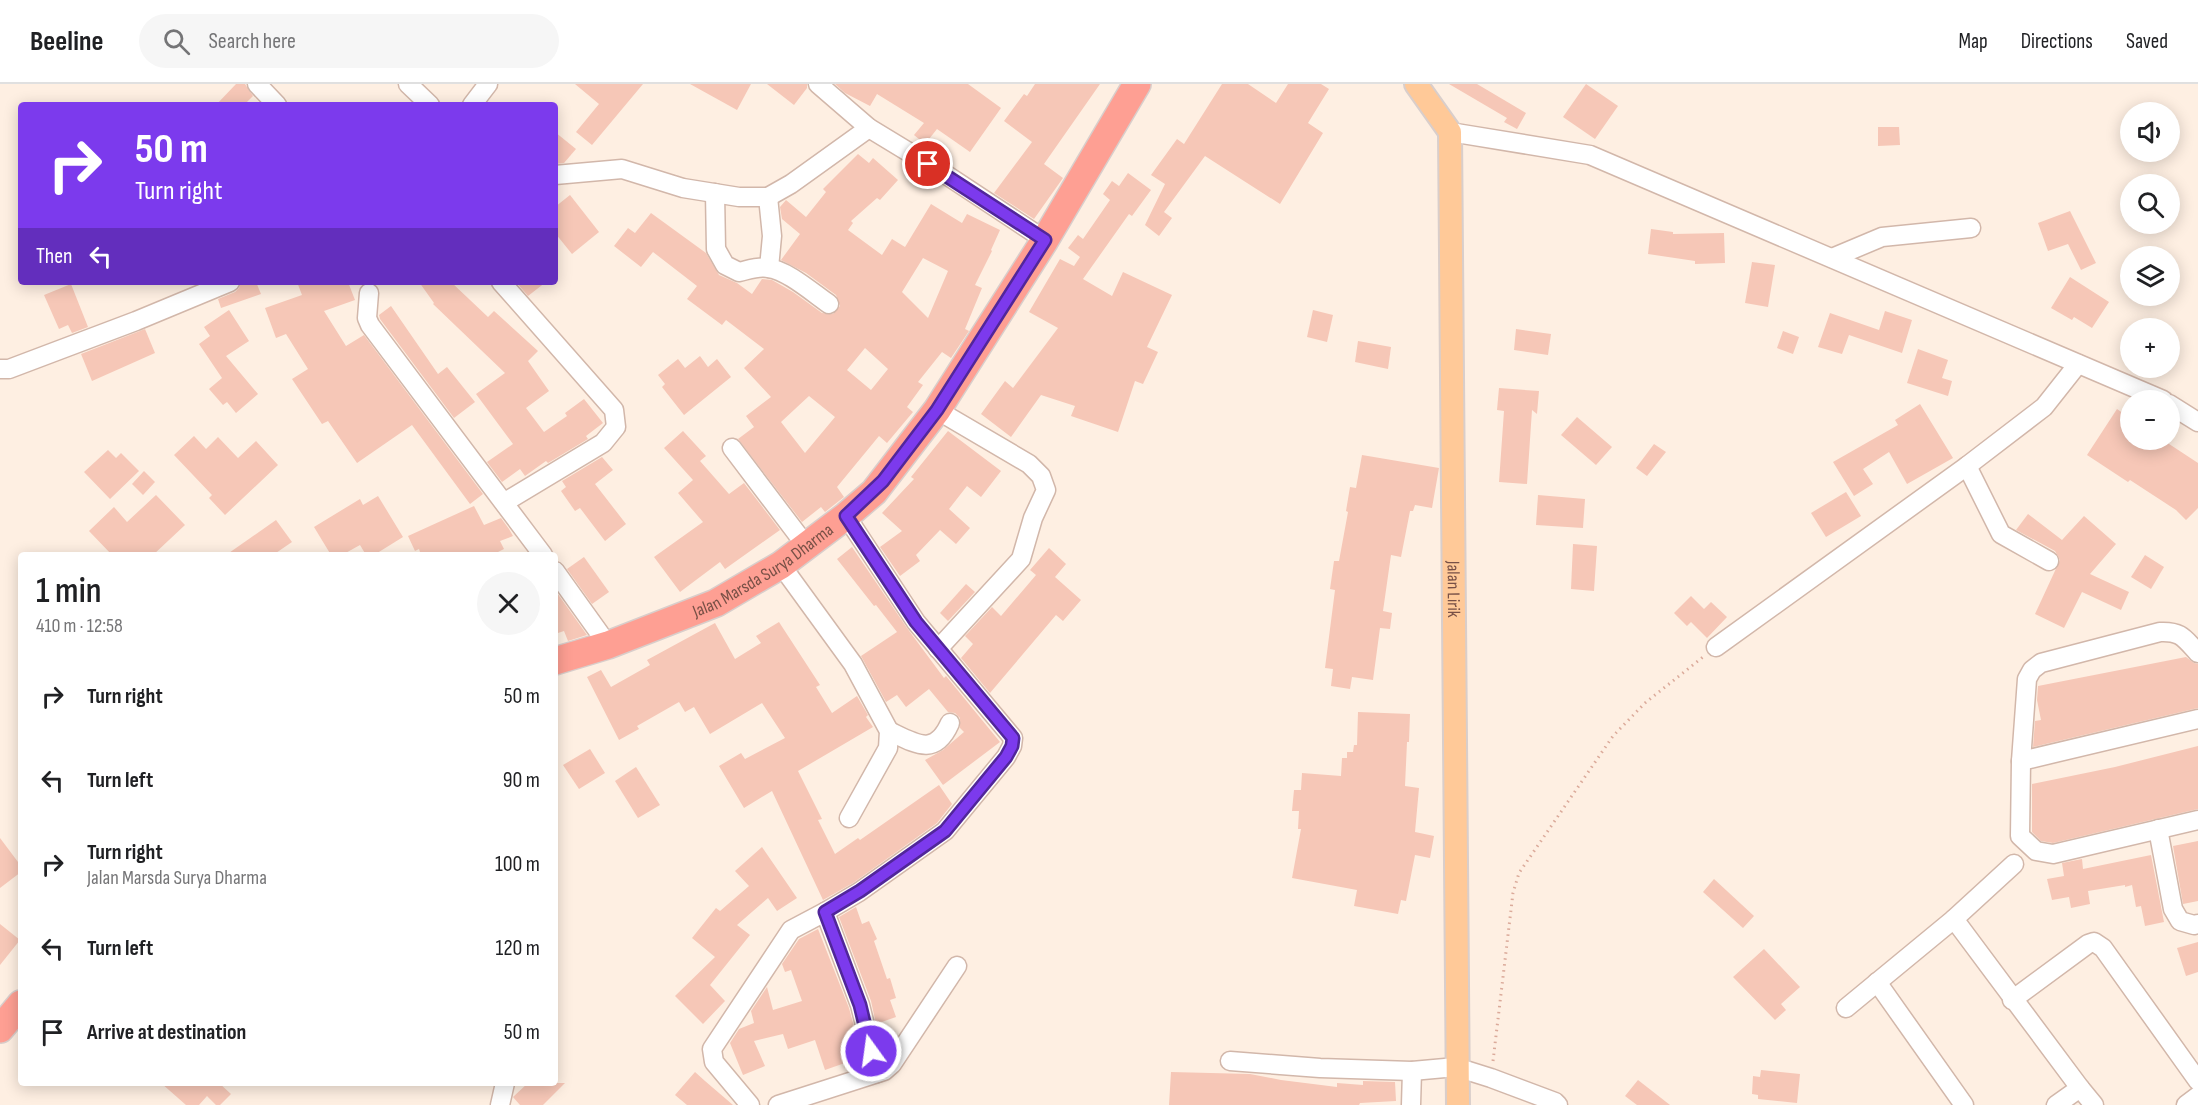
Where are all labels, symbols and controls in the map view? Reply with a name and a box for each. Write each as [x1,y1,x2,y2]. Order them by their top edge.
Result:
search box [139,14,559,68]
text: Beeline [30,25,103,58]
icon: search [160,25,193,58]
text: Search here [208,28,296,55]
text: Map [1958,29,1988,54]
text: Directions [2021,29,2093,54]
text: Saved [2126,29,2168,54]
map controls [2120,102,2180,450]
button: sound [2120,102,2180,162]
text: 50 m [135,124,208,175]
icon: right [36,126,114,204]
pin [902,138,953,189]
icon: arrive [911,147,944,180]
button: search [2120,174,2180,234]
text: Turn right [135,175,222,207]
icon: left [84,240,117,273]
text: Then [36,243,72,270]
button: layers [2120,246,2180,306]
button: + [2120,318,2180,378]
button: − [2120,390,2180,450]
street label: Jalan Marsda Surya Dharma [689,519,837,622]
street label: Jalan Lirik [1443,560,1464,618]
text: 1 min [36,570,101,613]
button: close [477,572,540,635]
text: 410 m · 12:58 [36,614,123,638]
icon: right [36,680,69,713]
text: Turn right [87,683,163,710]
text: 50 m [504,683,540,710]
icon: left [36,764,69,797]
text: Turn left [87,767,153,794]
text: 90 m [503,767,540,794]
text: Turn right [87,839,163,866]
icon: right [36,848,69,881]
text: 100 m [495,851,540,878]
text: Jalan Marsda Surya Dharma [87,866,267,890]
icon: left [36,932,69,965]
text: Turn left [87,935,153,962]
text: 120 m [496,935,540,962]
icon: arrive [36,1016,69,1049]
text: Arrive at destination [87,1019,246,1046]
text: 50 m [504,1019,540,1046]
position arrow [839,1019,903,1083]

